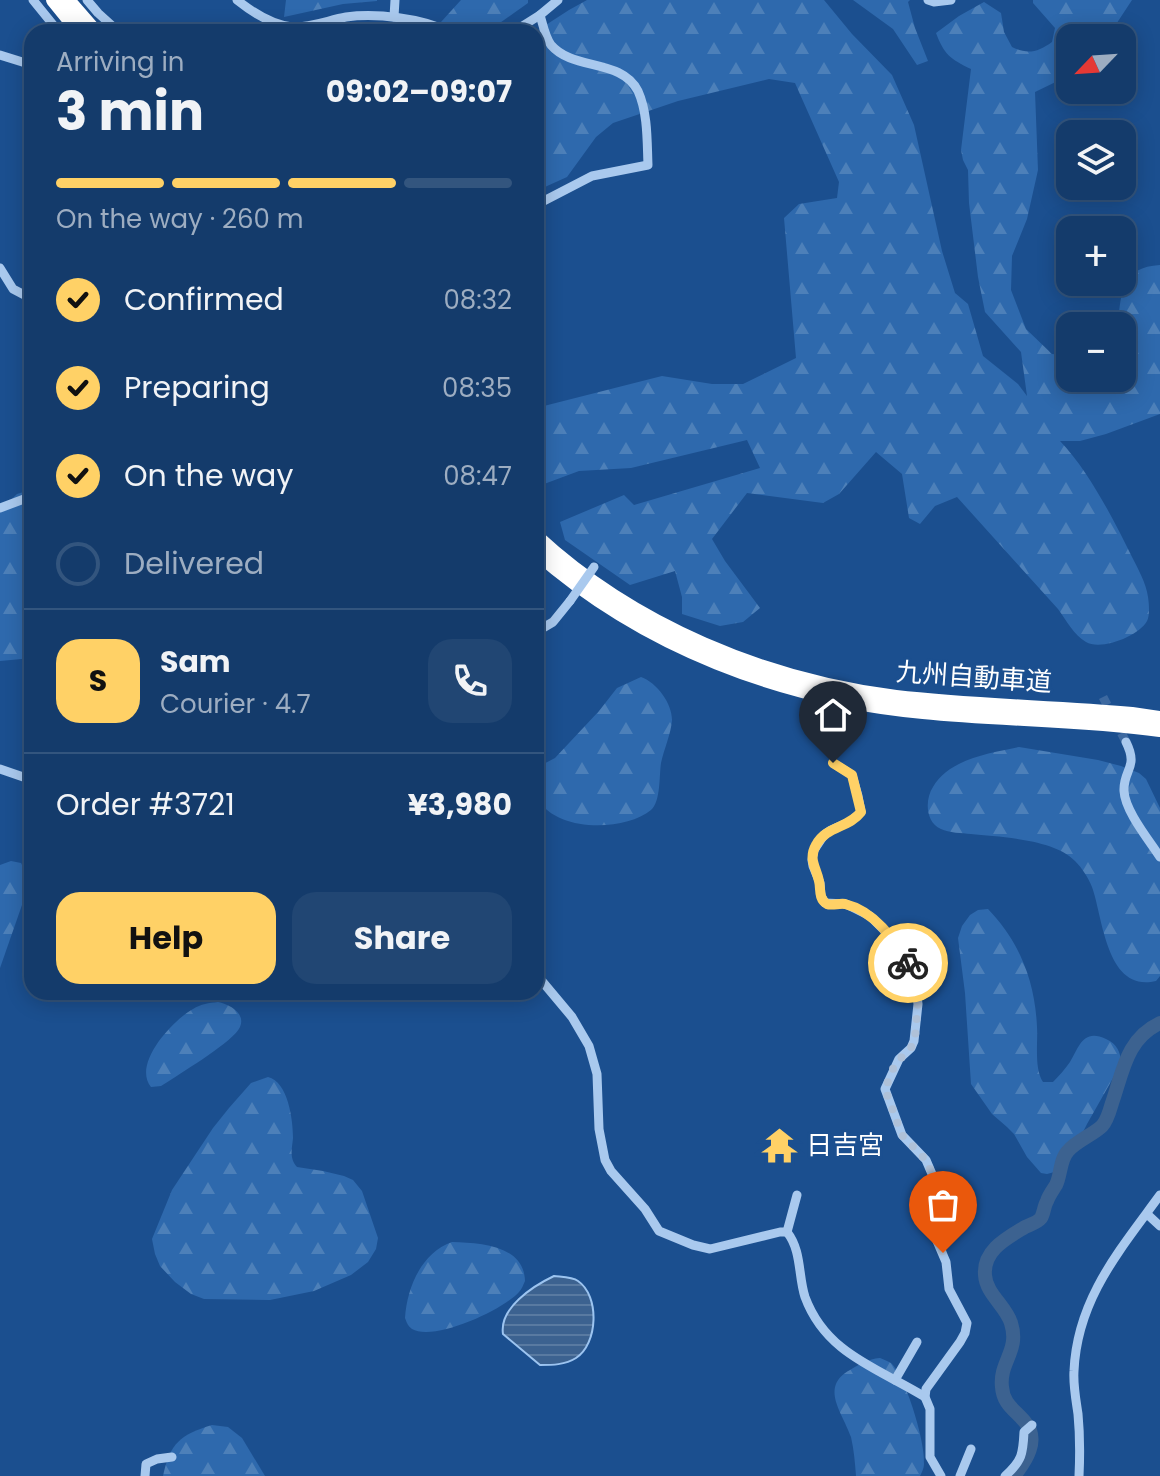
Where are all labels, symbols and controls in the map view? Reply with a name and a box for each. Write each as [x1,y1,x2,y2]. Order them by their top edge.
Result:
north arrow [1056,24,1136,104]
map controls [1056,24,1136,392]
text: Arriving in [56,44,185,80]
text: 09:02–09:07 [326,70,512,113]
text: 3 min [56,75,204,148]
button: layers [1056,120,1136,200]
text: On the way · 260 m [56,201,304,237]
button: + [1056,216,1136,296]
icon: check [56,278,100,322]
text: Confirmed [124,278,284,321]
text: 08:32 [443,282,512,318]
button: − [1056,312,1136,392]
icon: check [56,366,100,410]
text: Preparing [124,366,270,409]
text: 08:35 [442,370,512,406]
icon: check [56,454,100,498]
text: On the way [124,454,293,497]
text: 08:47 [443,458,512,494]
text: Delivered [124,542,264,585]
button: phone [428,639,512,723]
text: Sam [160,640,231,683]
street label: 九州自動車道 [895,654,1053,700]
text: S [89,659,107,702]
pin [799,681,867,763]
text: Courier · 4.7 [160,686,311,722]
icon: home [811,693,855,737]
text: Order #3721 [56,783,235,826]
text: ¥3,980 [408,783,512,826]
button: Help [56,892,276,984]
button: Share [292,892,512,984]
courier [868,923,948,1003]
icon: bike [886,941,930,985]
temple icon: 日吉宮 [761,1126,799,1164]
place label: 日吉宮 [806,1127,884,1163]
pin [909,1171,977,1253]
icon: bag [921,1183,965,1227]

